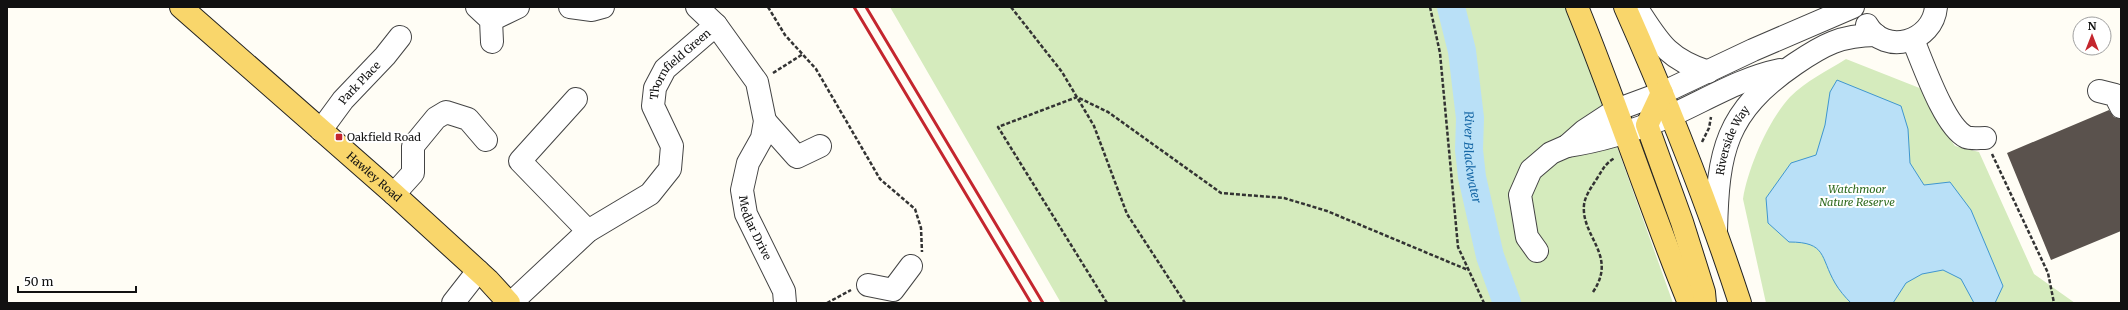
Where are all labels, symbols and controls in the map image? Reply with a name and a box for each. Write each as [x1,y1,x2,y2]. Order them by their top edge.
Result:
north arrow [2072,16,2112,56]
text: N [2088,19,2097,33]
street label: Thornfield Green [647,25,714,100]
street label: Park Place [335,58,384,107]
street label: Riverside Way [1713,102,1753,176]
water label: River Blackwater [1462,110,1485,205]
place label: Oakfield Road [347,130,421,144]
marker: Oakfield Road [334,132,344,142]
street label: Hawley Road [344,149,405,205]
park label: Watchmoor Nature Reserve [1819,182,1895,209]
street label: Medlar Drive [736,195,775,262]
scale bar [18,268,136,294]
text: 50 m [24,274,53,289]

